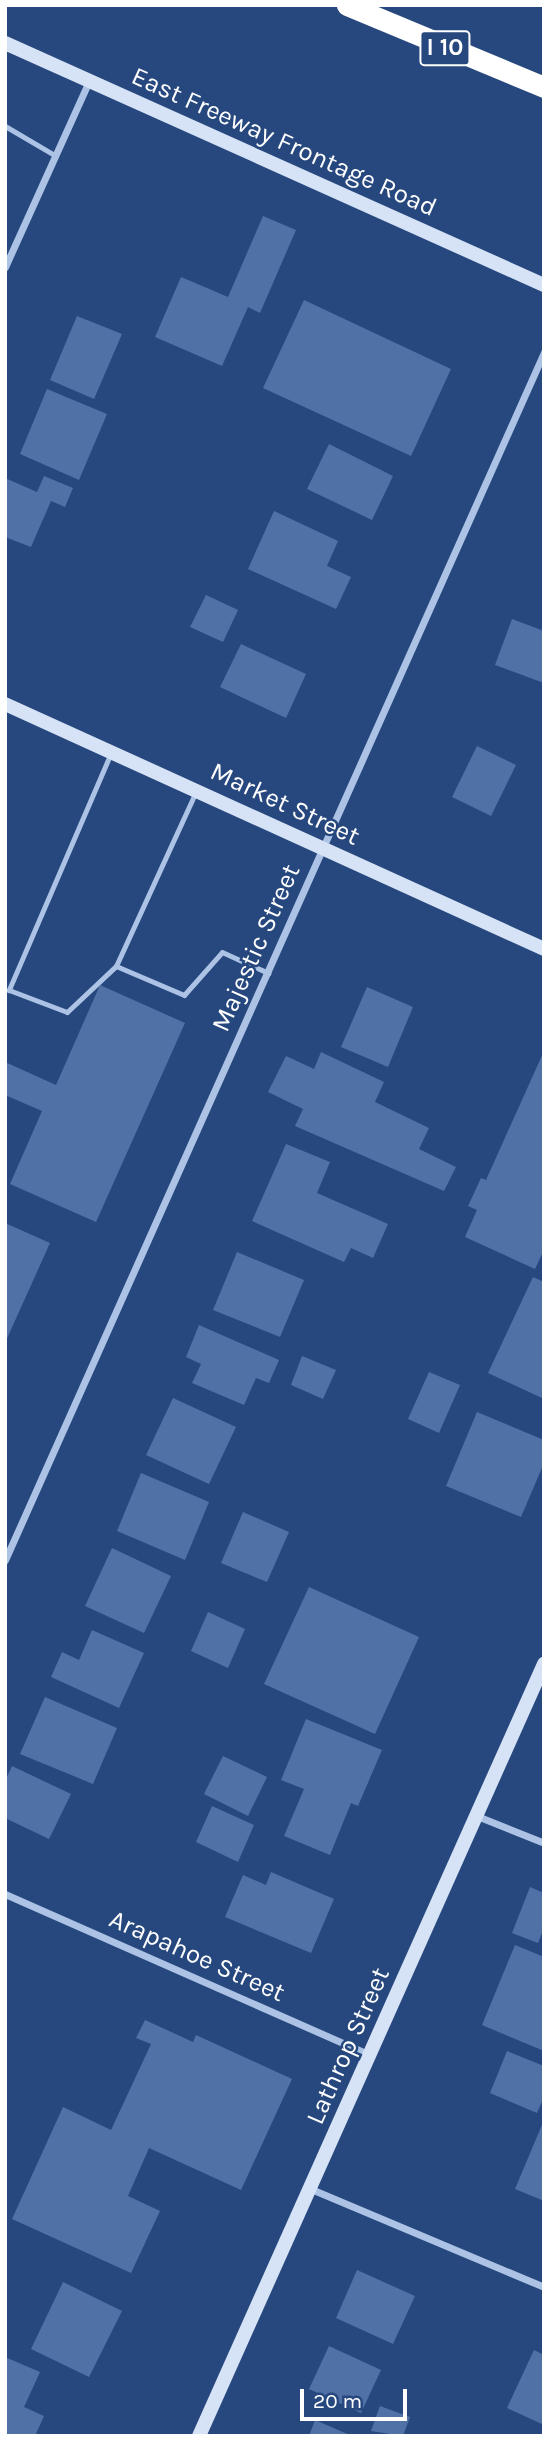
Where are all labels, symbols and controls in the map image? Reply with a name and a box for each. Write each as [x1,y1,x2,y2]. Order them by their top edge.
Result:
road number: I 10 [419,28,471,68]
street label: East Freeway Frontage Road [127,60,441,224]
street label: Market Street [205,756,365,852]
street label: Majestic Street [205,859,307,1037]
street label: Arapahoe Street [104,1903,290,2009]
street label: Lathrop Street [300,1963,396,2129]
scale bar [304,2374,411,2418]
text: 20 m [313,2389,362,2413]

